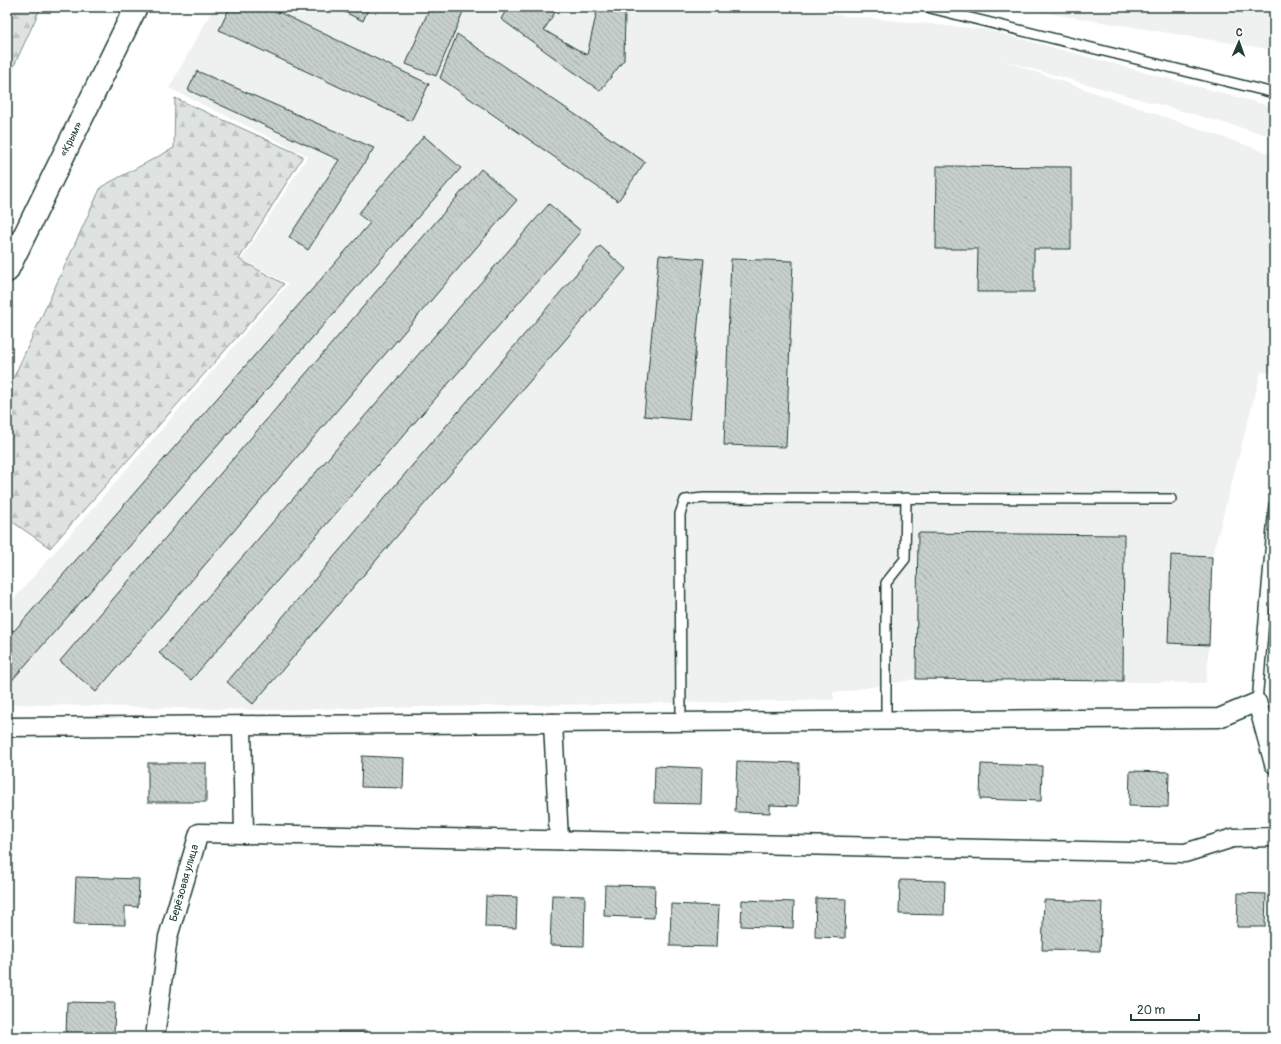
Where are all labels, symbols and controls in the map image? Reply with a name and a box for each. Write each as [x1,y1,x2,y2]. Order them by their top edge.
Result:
north arrow [1219,22,1259,62]
text: С [1236,26,1243,39]
street label: «Крым» [57,119,85,158]
street label: Берёзовая улица [167,843,201,923]
scale bar [1131,996,1199,1022]
text: 20 m [1137,1003,1166,1018]

